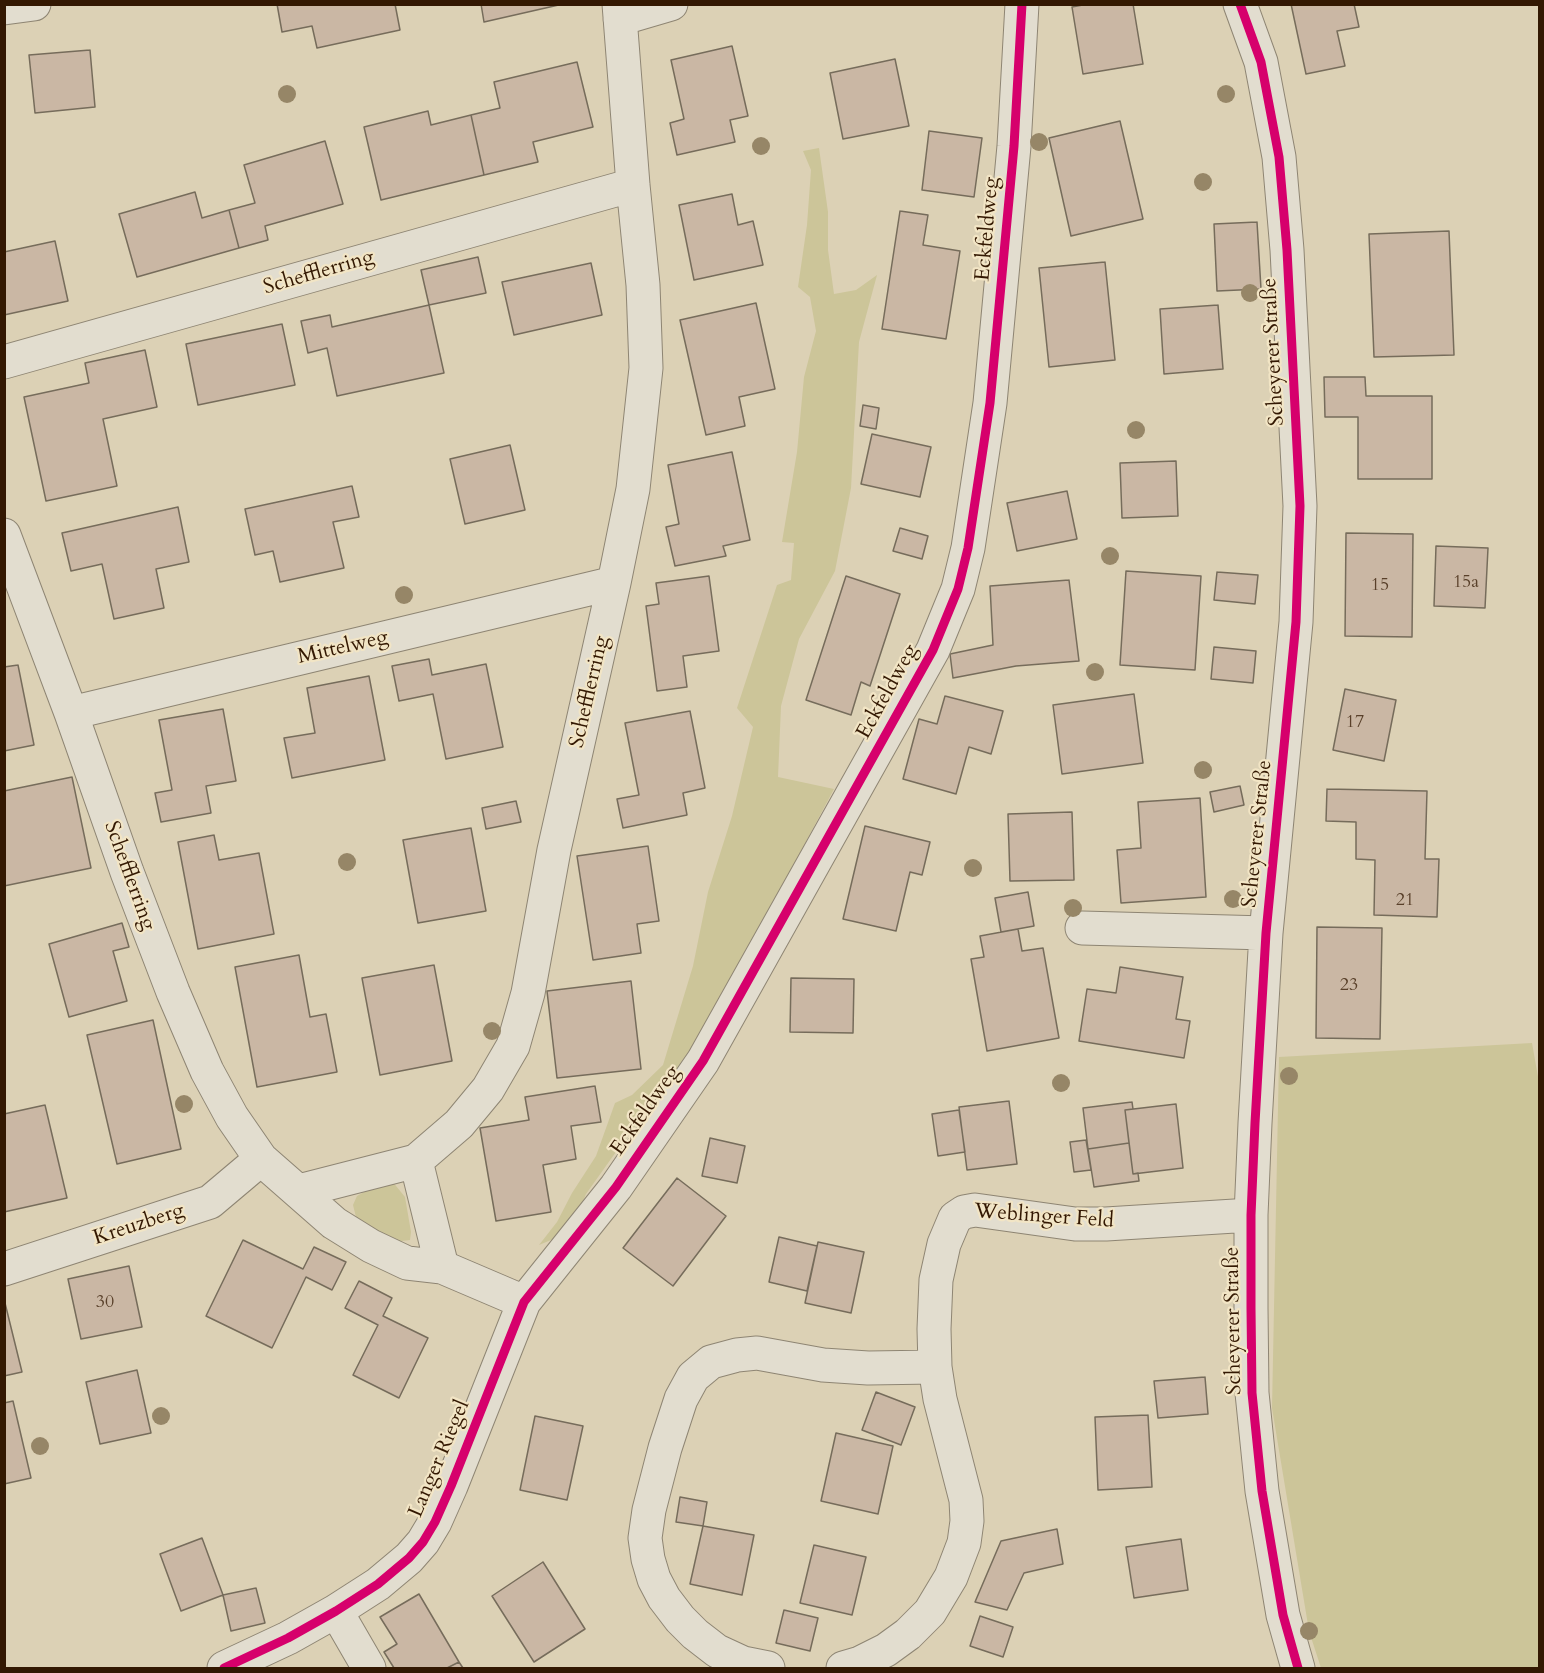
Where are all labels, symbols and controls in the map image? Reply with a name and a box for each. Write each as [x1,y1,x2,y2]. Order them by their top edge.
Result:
street label: Eckfeldweg [971,176,1005,282]
street label: Schefflerring [261,245,377,301]
street label: Scheyerer Straße [1258,277,1290,427]
house number: 15a [1453,572,1479,594]
house number: 15 [1371,575,1389,597]
street label: Mittelweg [295,625,391,671]
street label: Schefflerring [565,634,615,750]
street label: Eckfeldweg [852,640,924,744]
house number: 17 [1346,712,1364,734]
street label: Scheyerer Straße [1238,759,1278,909]
street label: Schefflerring [98,818,160,934]
house number: 21 [1396,890,1414,912]
house number: 23 [1340,975,1358,997]
street label: Eckfeldweg [606,1061,686,1161]
street label: Kreuzberg [90,1198,188,1252]
street label: Weblinger Feld [973,1200,1115,1234]
street label: Scheyerer Straße [1220,1247,1248,1395]
house number: 30 [96,1292,114,1314]
street label: Langer Riegel [404,1397,476,1521]

